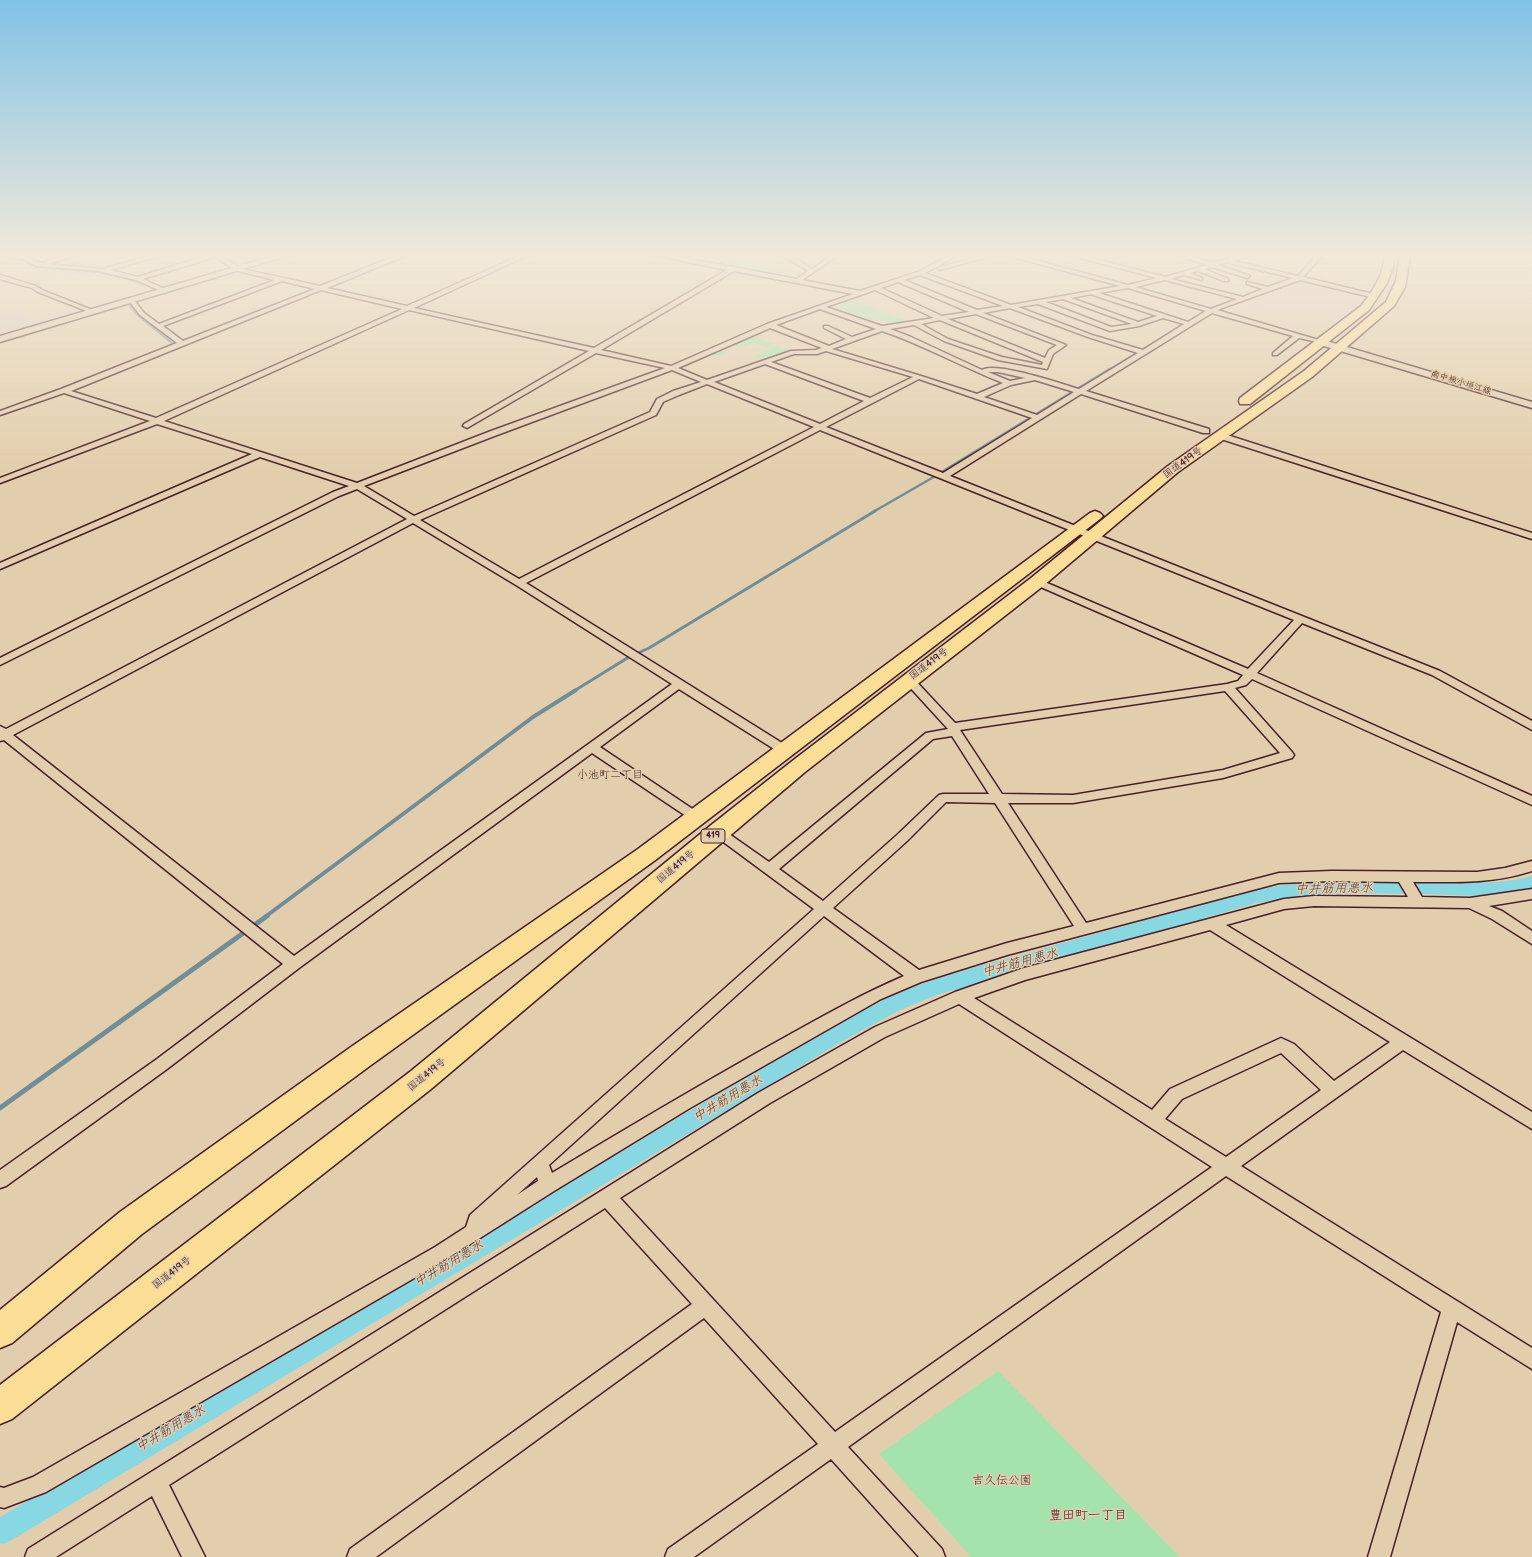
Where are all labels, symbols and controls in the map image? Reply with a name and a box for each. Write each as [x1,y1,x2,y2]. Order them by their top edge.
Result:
street label: 南中根小垣江線 [1429,369,1493,397]
street label: 国道419号 [1161,445,1205,481]
street label: 国道419号 [907,645,951,683]
district label: 小池町二丁目 [577,768,643,782]
road number: 419 [701,829,725,843]
street label: 国道419号 [655,848,697,886]
water label: 中井筋用悪水 [1295,881,1373,897]
water label: 中井筋用悪水 [980,945,1060,981]
street label: 国道419号 [405,1056,449,1094]
water label: 中井筋用悪水 [691,1072,765,1126]
water label: 中井筋用悪水 [412,1237,486,1291]
street label: 国道419号 [150,1254,194,1292]
water label: 中井筋用悪水 [134,1402,208,1456]
park label: 吉久伝公園 [972,1474,1032,1488]
district label: 豊田町一丁目 [1049,1508,1127,1524]

